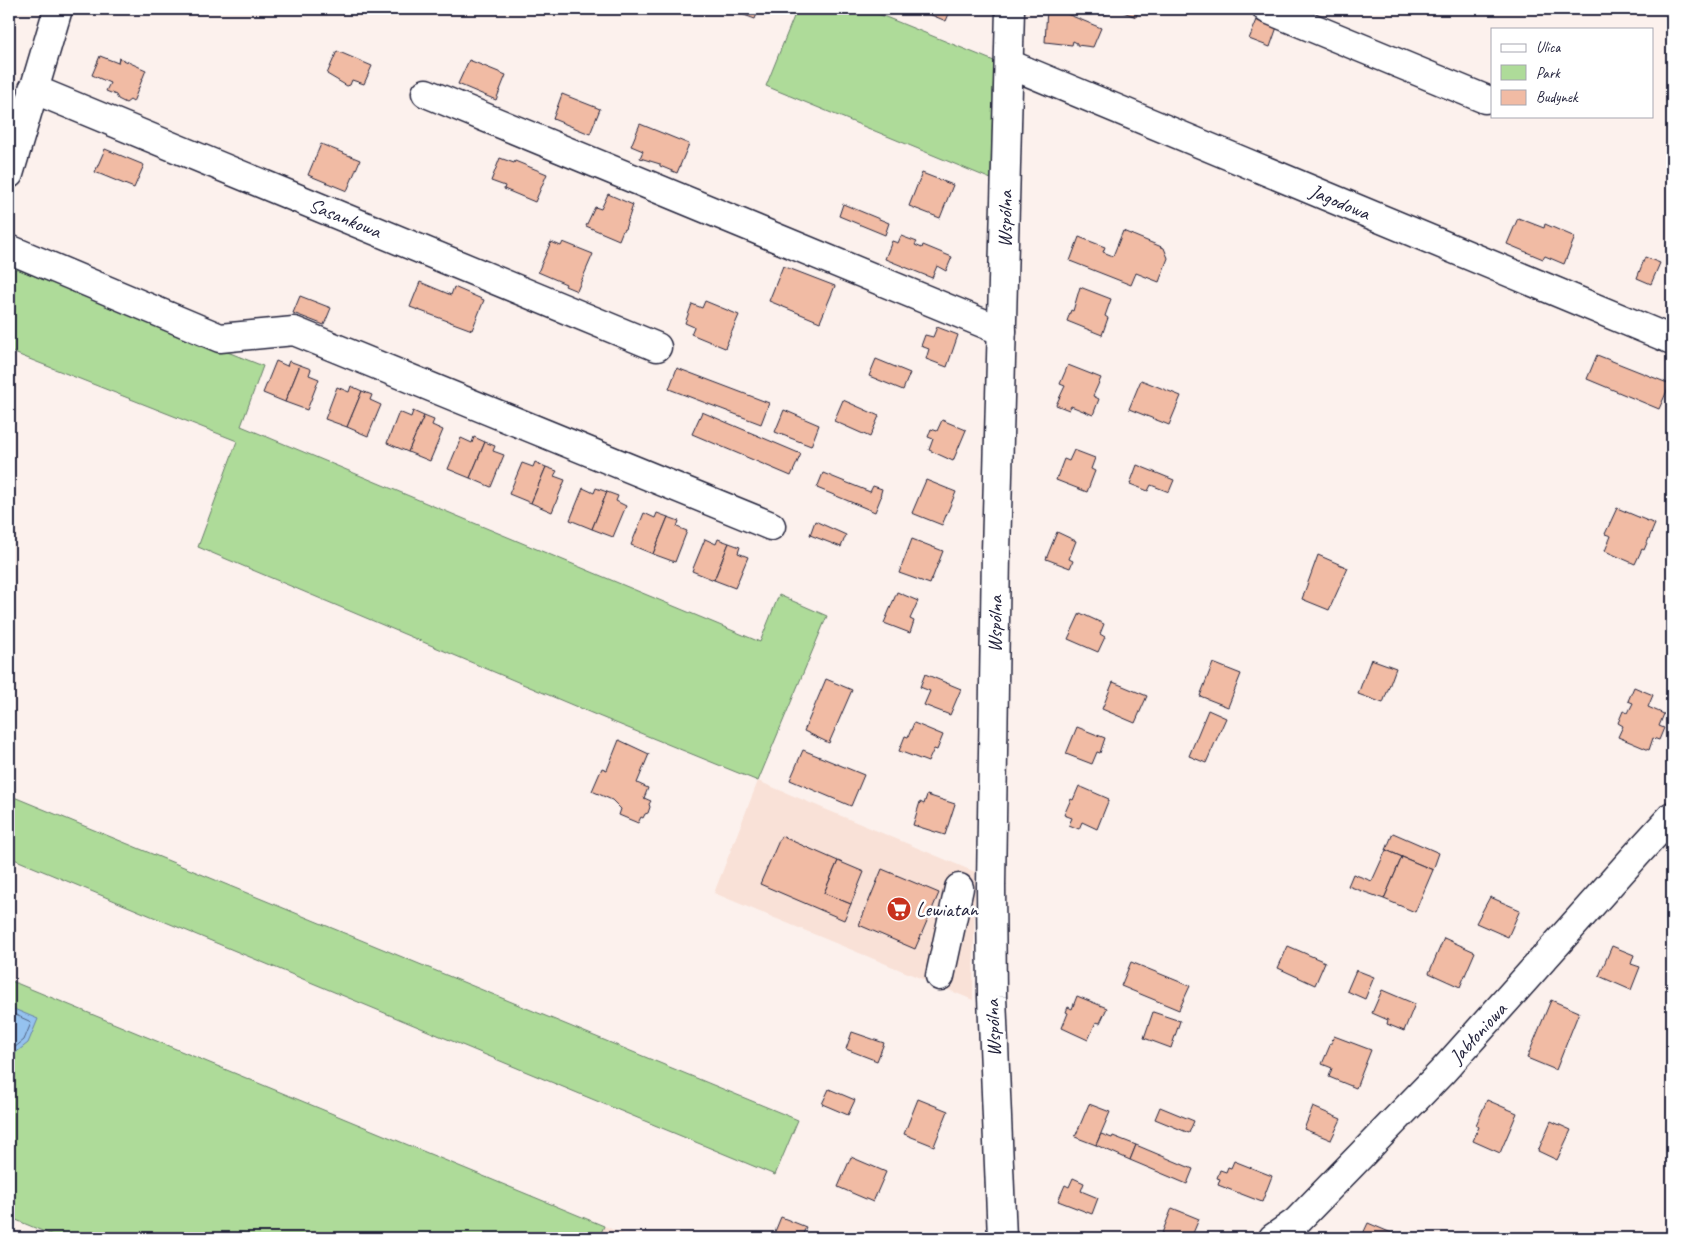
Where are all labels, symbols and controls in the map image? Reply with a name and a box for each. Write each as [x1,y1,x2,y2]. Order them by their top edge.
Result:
legend [1491,28,1654,118]
text: Ulica [1536,38,1561,57]
text: Park [1536,64,1561,83]
text: Budynek [1536,88,1579,107]
street label: Jagodowa [1305,178,1375,226]
street label: Wspólna [992,189,1018,248]
street label: Sasankowa [305,192,386,244]
street label: Wspólna [982,594,1008,653]
supermarket icon: Lewiatan [886,896,912,922]
place label: Lewiatan [916,897,979,922]
street label: Jabłoniowa [1443,996,1513,1070]
street label: Wspólna [979,998,1006,1057]

